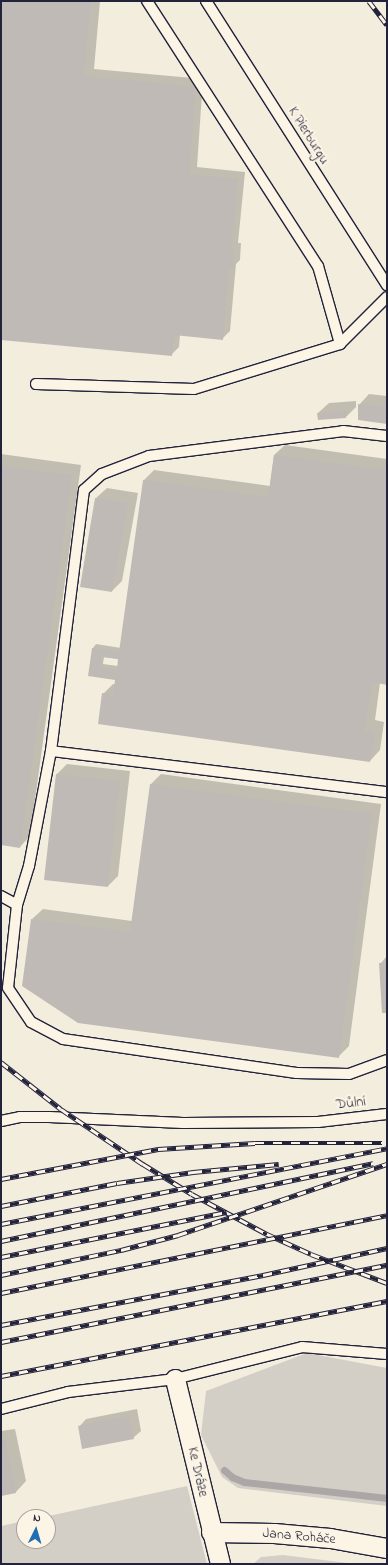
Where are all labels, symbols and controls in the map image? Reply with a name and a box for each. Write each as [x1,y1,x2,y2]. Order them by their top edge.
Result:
street label: K Pierburgu [284,104,332,168]
street label: Důlní [335,1094,367,1114]
street label: Ke Dráze [183,1446,211,1498]
north arrow [16,1509,56,1549]
text: N [33,1510,41,1526]
street label: Jana Roháče [262,1525,336,1549]

